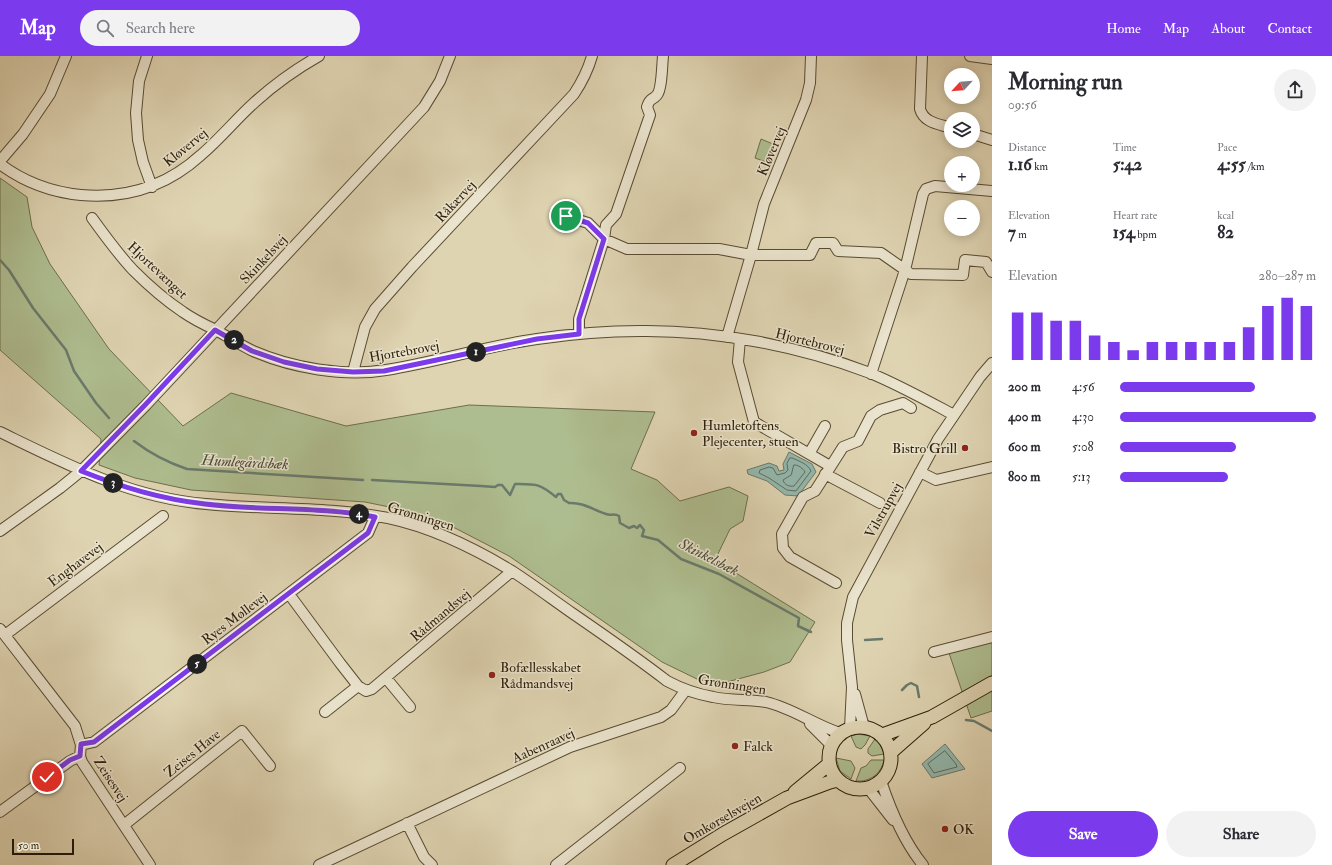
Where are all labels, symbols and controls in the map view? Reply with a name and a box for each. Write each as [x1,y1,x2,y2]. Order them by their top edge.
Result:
search box [80,10,360,46]
text: Map [20,16,56,40]
icon: search [94,17,116,39]
text: Search here [126,19,195,38]
text: Home [1106,20,1141,37]
text: Map [1163,20,1189,37]
text: About [1211,20,1245,37]
text: Contact [1267,20,1312,37]
north arrow [944,68,980,104]
map controls [944,68,980,236]
text: Morning run [1008,68,1123,96]
button: share [1274,69,1316,111]
text: 09:56 [1008,97,1037,113]
button: layers [944,112,980,148]
street label: Kløvervej [160,124,211,170]
street label: Kløvervej [753,124,789,178]
text: Distance [1008,141,1046,154]
text: Time [1113,141,1137,154]
text: Pace [1217,141,1237,154]
text: 1.16 [1008,154,1032,175]
text: 5:42 [1113,154,1142,175]
text: 4:55 [1217,154,1246,175]
button: + [944,156,980,192]
text: km [1032,160,1048,173]
text: /km [1246,160,1265,173]
street label: Råkærvej [432,177,479,226]
pin [549,199,583,233]
button: − [944,200,980,236]
icon: arrive [555,205,577,227]
text: Elevation [1008,209,1050,222]
text: Heart rate [1113,209,1157,222]
text: kcal [1217,209,1234,222]
text: 7 [1008,222,1016,243]
text: 154 [1113,222,1135,243]
text: 82 [1217,222,1234,243]
text: m [1016,228,1027,241]
text: bpm [1135,228,1157,241]
street label: Skinkelsvej [236,231,290,288]
street label: Hjortevænget [124,238,192,303]
text: Elevation [1008,268,1058,284]
text: 280–287 m [1259,268,1316,284]
street label: Hjortebrovej [774,325,846,358]
pin: 2 [224,330,244,350]
text: 2 [231,333,237,346]
street label: Hjortebrovej [368,337,440,366]
pin: 1 [466,342,486,362]
text: 1 [474,345,478,358]
text: 200 m [1008,379,1041,395]
text: 4:56 [1072,379,1094,395]
text: 400 m [1008,409,1041,425]
text: 4:30 [1072,409,1094,425]
place label: Humletoftens Plejecenter, stuen [702,417,799,450]
marker: Humletoftens Plejecenter, stuen [689,428,699,438]
text: 600 m [1008,439,1041,455]
text: 5:08 [1072,439,1094,455]
place label: Bistro Grill [892,440,957,457]
marker: Bistro Grill [960,443,970,453]
water label: Humlegårdsbæk [200,451,289,474]
text: 800 m [1008,469,1040,485]
text: 5:13 [1072,469,1091,485]
pin: 3 [103,473,123,493]
text: 3 [111,476,115,489]
street label: Vilstrupvej [861,479,907,542]
street label: Grønningen [385,498,456,535]
pin: 4 [349,504,369,524]
text: 4 [356,507,362,520]
water label: Skinkelsbæk [675,534,742,581]
street label: Enghavevej [45,538,106,590]
street label: Rådmandsvej [407,585,474,645]
street label: Ryes Møllevej [198,588,271,649]
pin: 5 [187,654,207,674]
text: 5 [195,657,199,670]
place label: Bofællesskabet Rådmandsvej [500,659,582,692]
marker: Bofællesskabet Rådmandsvej [487,670,497,680]
street label: Grønningen [697,671,767,698]
street label: Aabenraavej [509,724,577,767]
street label: Zeises Have [161,726,224,781]
place label: Falck [743,738,773,755]
marker: Falck [730,741,740,751]
street label: Zeisesvej [90,753,131,805]
pin [30,760,64,794]
icon: check [36,766,58,788]
street label: Omkørselsvejen [680,789,765,848]
button: Save [1008,811,1158,857]
button: Share [1166,811,1316,857]
place label: OK [953,821,974,838]
marker: OK [940,824,950,834]
scale bar [12,837,74,856]
text: 50 m [18,839,39,852]

